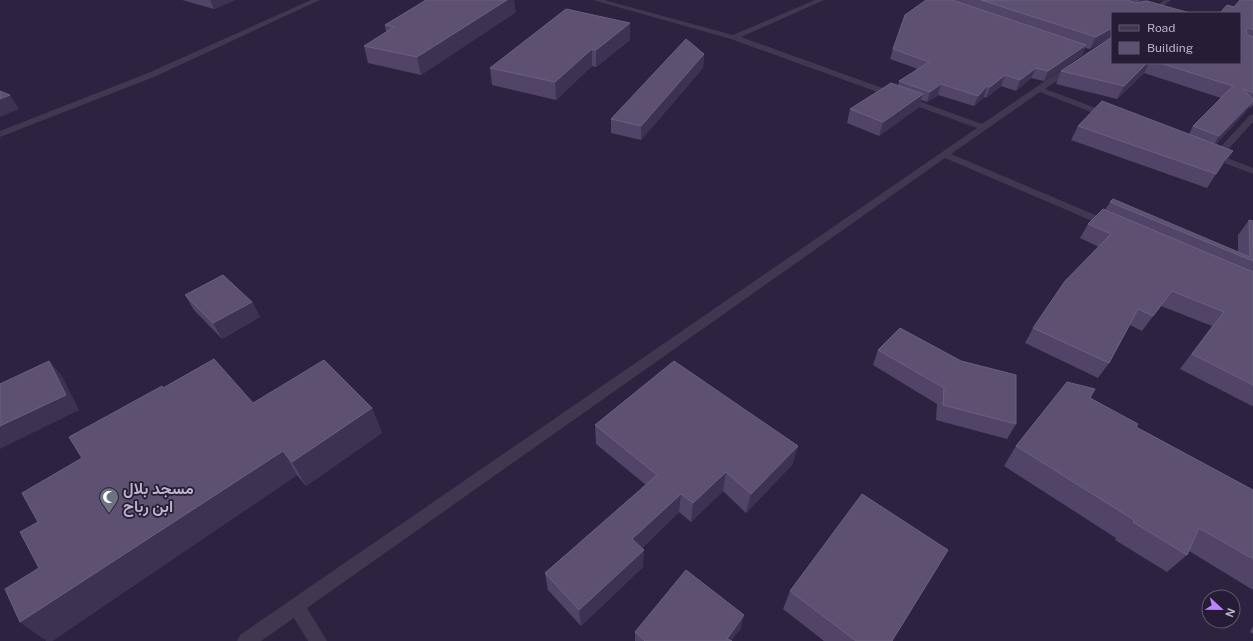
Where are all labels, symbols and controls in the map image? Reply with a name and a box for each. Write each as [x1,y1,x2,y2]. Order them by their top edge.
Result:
legend [1111,12,1241,64]
text: Road [1147,21,1175,35]
text: Building [1147,41,1193,55]
place label: مسجد بلال ابن رباح [123,479,194,517]
mosque icon: مسجد بلال ابن رباح [98,486,120,514]
north arrow [1201,589,1241,629]
text: N [1223,607,1237,619]

